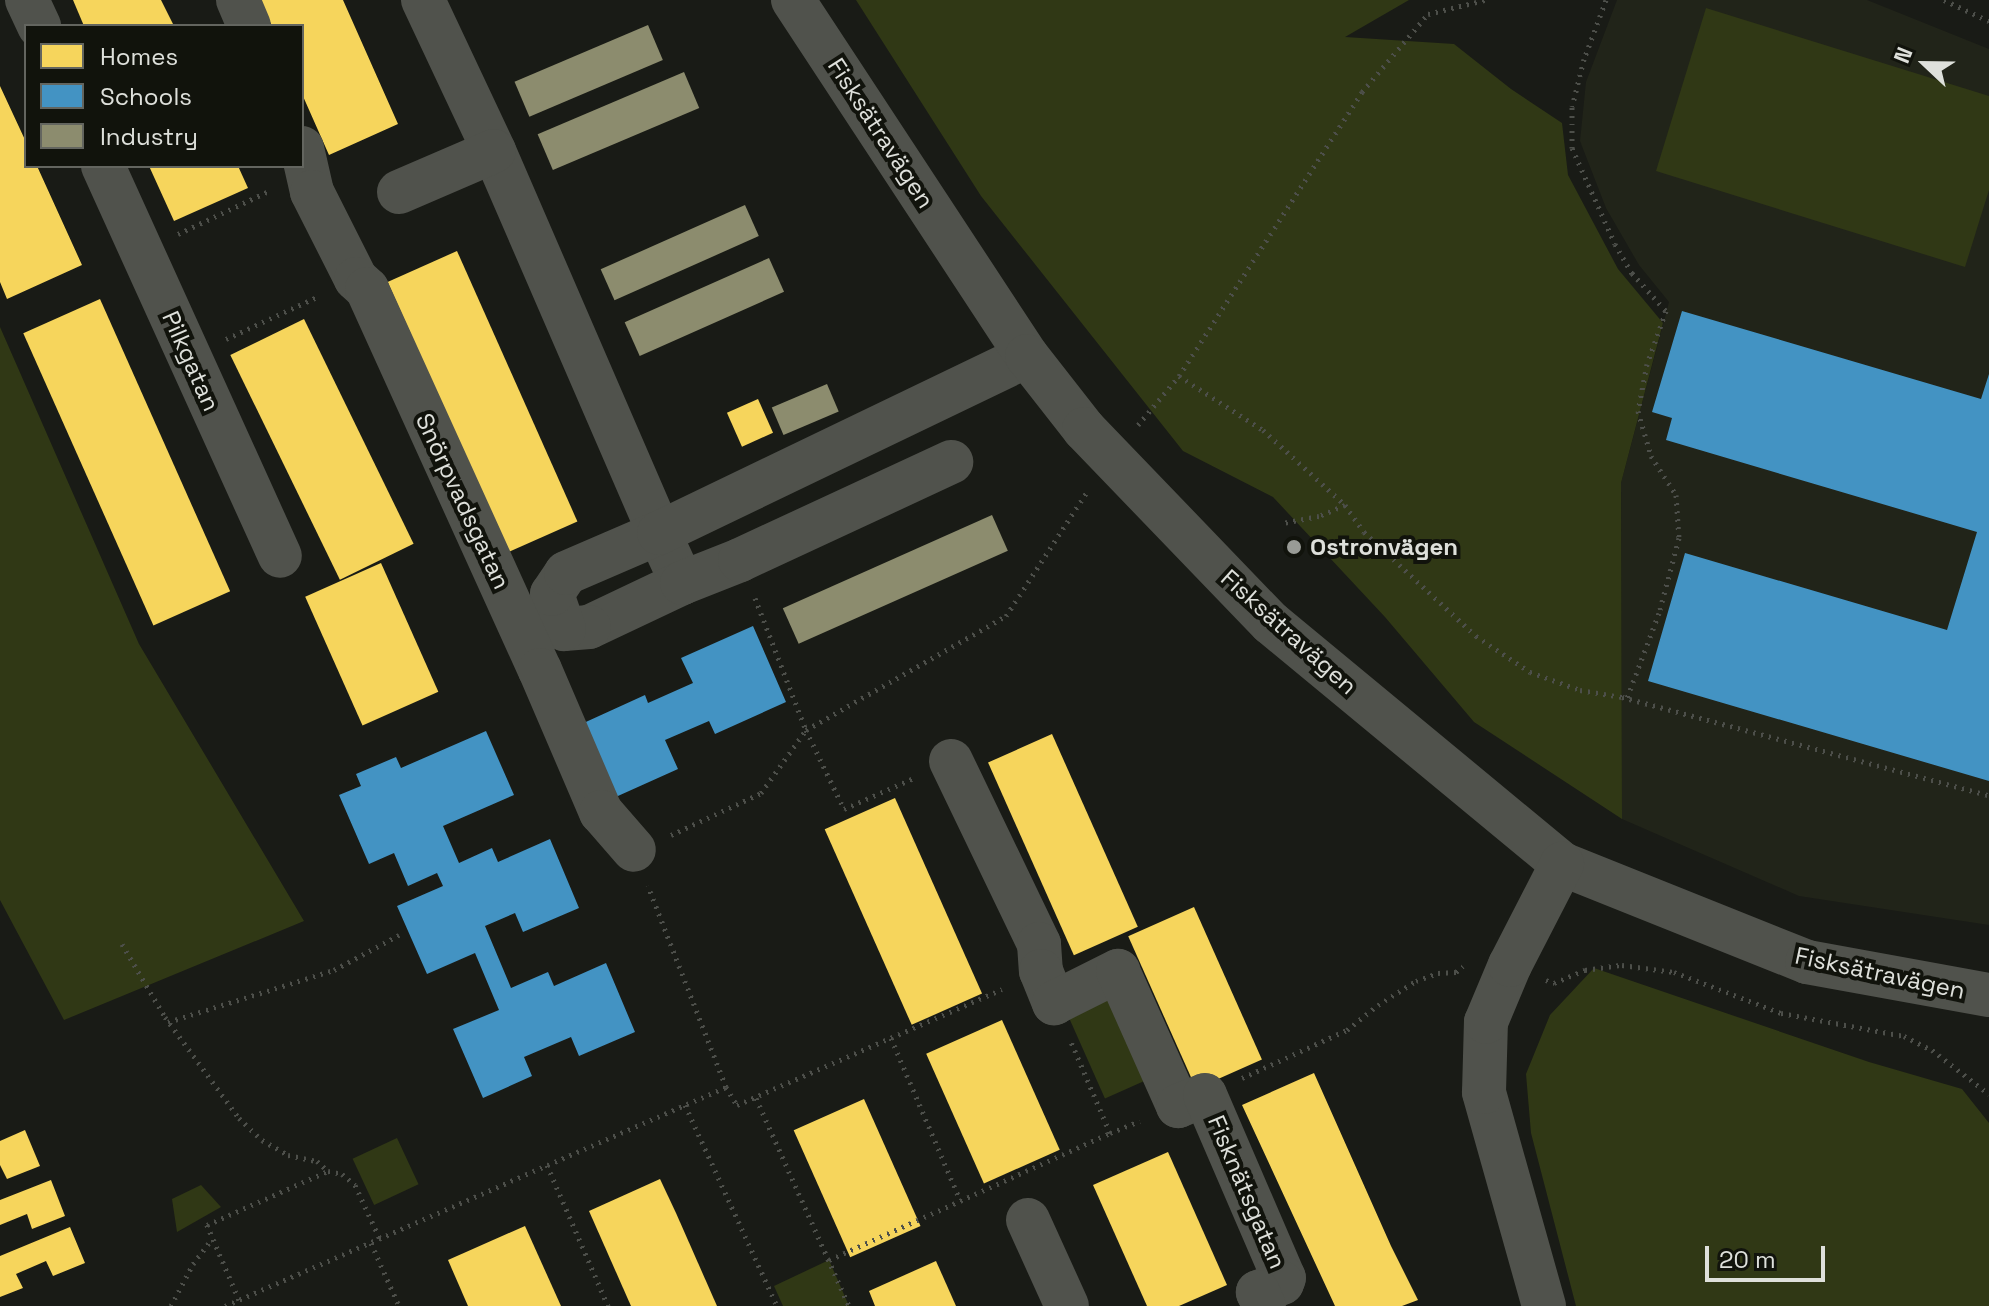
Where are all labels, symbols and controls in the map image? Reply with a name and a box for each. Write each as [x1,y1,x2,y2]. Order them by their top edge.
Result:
legend [24,24,304,168]
north arrow [1885,24,1965,104]
text: Homes [100,41,178,72]
text: N [1887,43,1918,67]
street label: Fisksätravägen [822,53,940,213]
text: Schools [100,81,192,112]
text: Industry [100,121,198,152]
street label: Pilkgatan [156,307,226,415]
street label: Snörpvadsgatan [410,409,516,593]
place label: Ostronvägen [1310,533,1458,561]
marker: Ostronvägen [1285,538,1303,556]
street label: Fisksätravägen [1215,563,1363,701]
street label: Fisksätravägen [1792,941,1968,1005]
street label: Fisknätsgatan [1202,1111,1292,1273]
scale bar [1709,1230,1829,1280]
text: 20 m [1719,1244,1776,1275]

